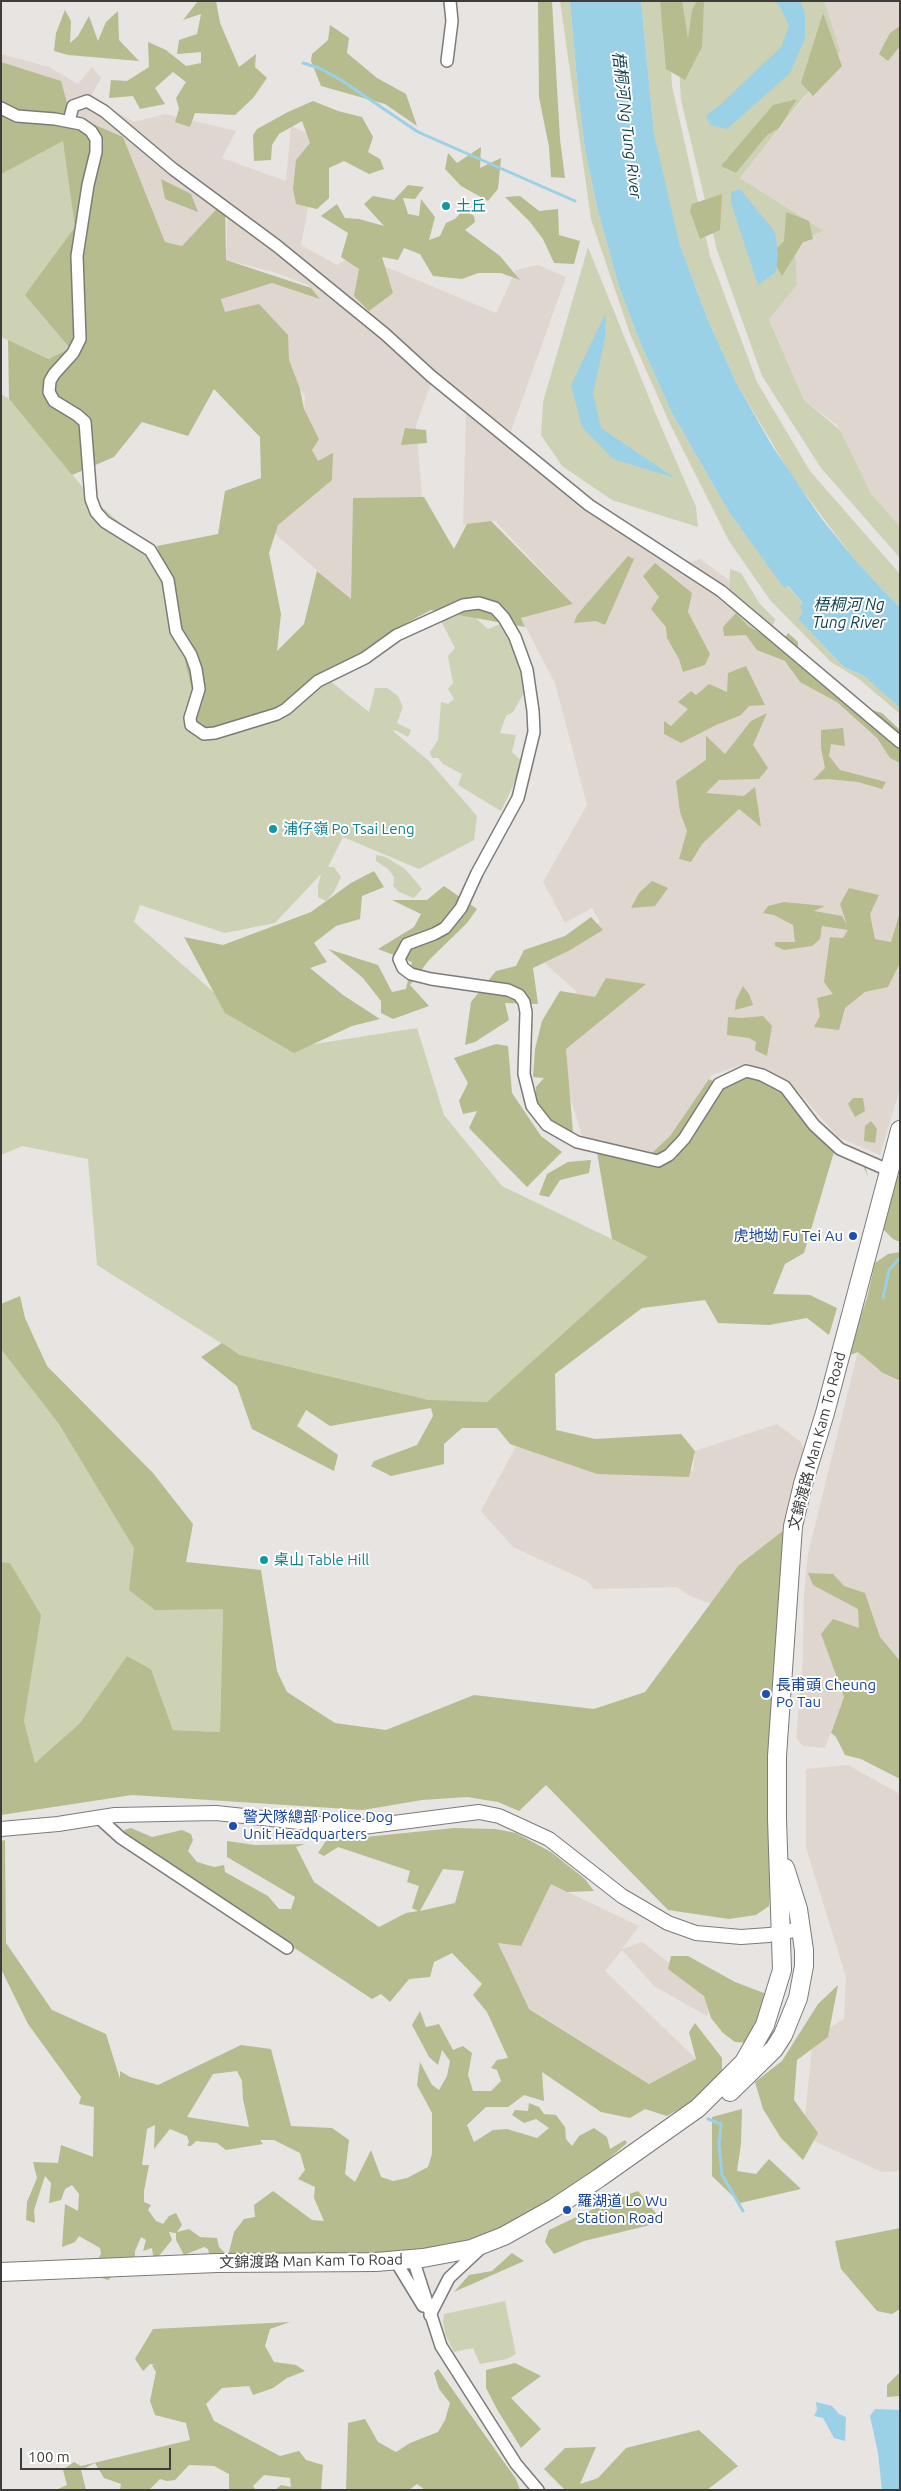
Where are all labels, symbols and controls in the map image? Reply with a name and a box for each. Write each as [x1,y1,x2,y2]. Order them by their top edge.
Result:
water label: 梧桐河 Ng Tung River [608,50,646,200]
place label: 土丘 [456,197,486,215]
marker: 土丘 [440,200,452,212]
water label: 梧桐河 Ng Tung River [812,595,886,633]
place label: 浦仔嶺 Po Tsai Leng [283,820,415,838]
marker: 浦仔嶺 Po Tsai Leng [267,823,279,835]
place label: 虎地坳 Fu Tei Au [734,1227,843,1245]
marker: 虎地坳 Fu Tei Au [847,1230,859,1242]
street label: 文錦渡路 Man Kam To Road [785,1350,849,1532]
place label: 桌山 Table Hill [274,1551,369,1569]
marker: 桌山 Table Hill [258,1554,270,1566]
place label: 長甫頭 Cheung Po Tau [776,1676,876,1711]
marker: 長甫頭 Cheung Po Tau [760,1688,772,1700]
place label: 警犬隊總部 Police Dog Unit Headquarters [243,1808,393,1843]
marker: 警犬隊總部 Police Dog Unit Headquarters [227,1820,239,1832]
place label: 羅湖道 Lo Wu Station Road [577,2192,668,2227]
marker: 羅湖道 Lo Wu Station Road [561,2204,573,2216]
street label: 文錦渡路 Man Kam To Road [219,2250,403,2272]
scale bar [22,2438,174,2470]
text: 100 m [28,2448,70,2465]

